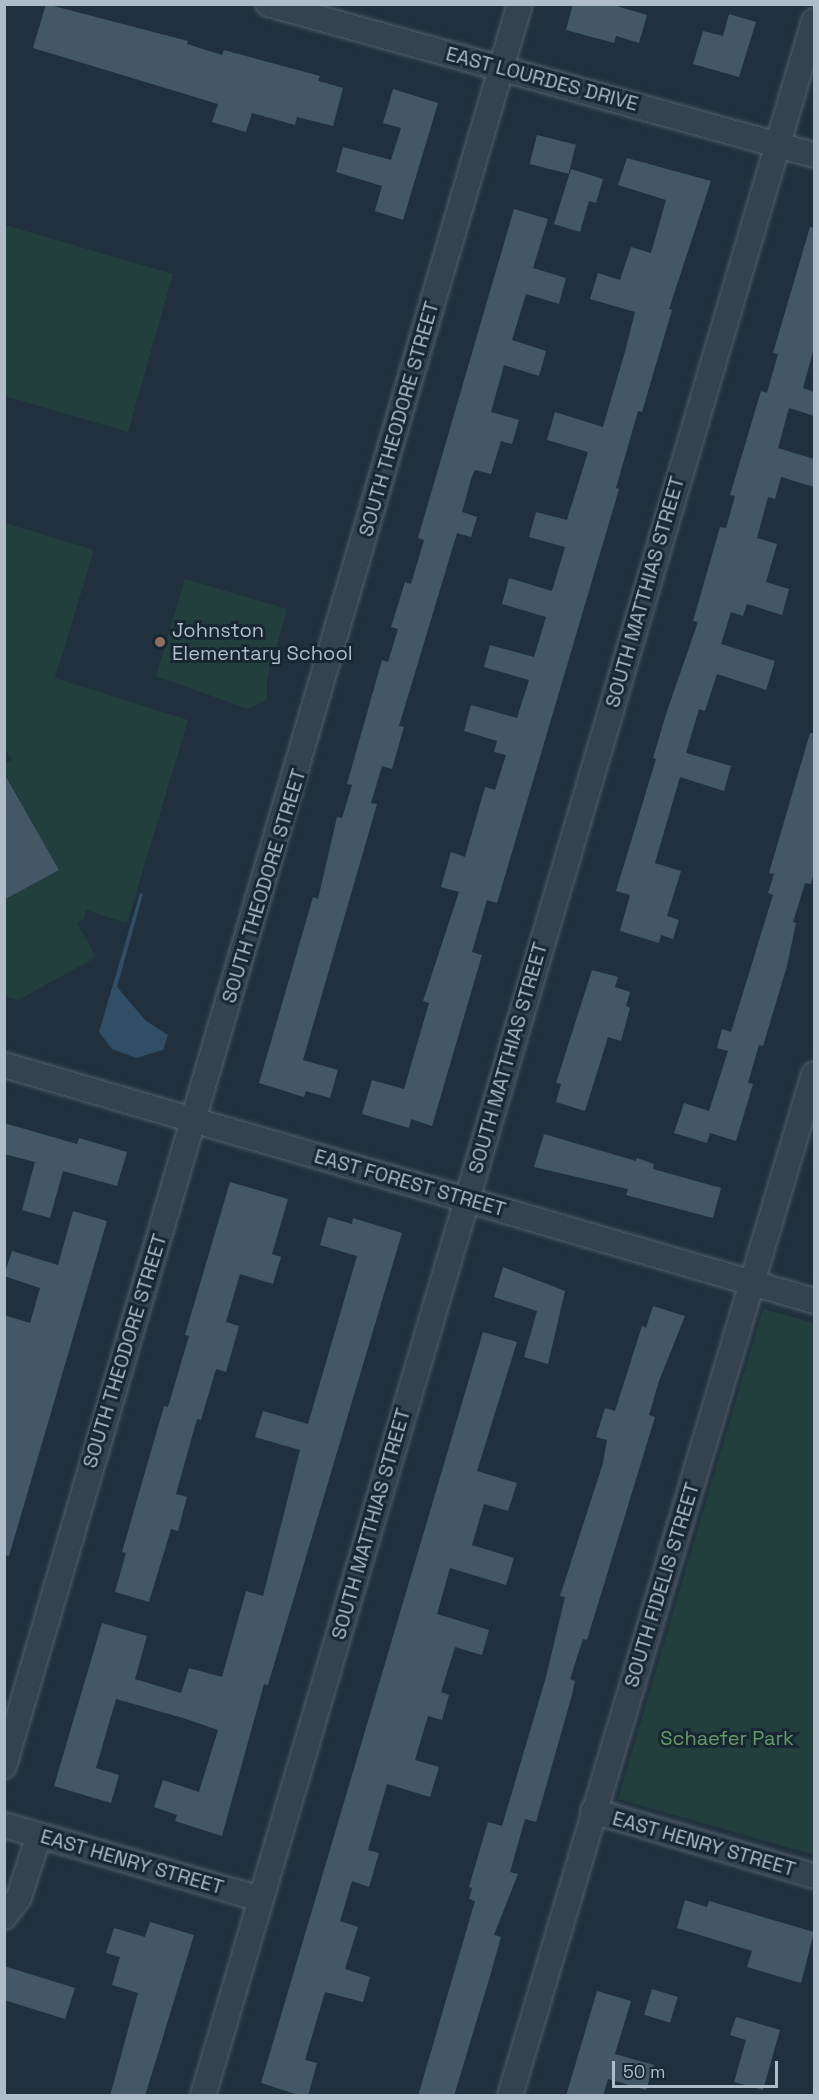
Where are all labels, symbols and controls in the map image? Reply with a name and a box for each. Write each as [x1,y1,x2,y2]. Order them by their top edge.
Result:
street label: EAST LOURDES DRIVE [443,42,641,116]
street label: SOUTH THEODORE STREET [354,298,444,540]
street label: SOUTH MATTHIAS STREET [601,474,689,710]
place label: Johnston Elementary School [172,618,353,665]
marker: Johnston Elementary School [153,635,167,649]
street label: SOUTH THEODORE STREET [217,766,311,1006]
street label: SOUTH MATTHIAS STREET [464,940,552,1176]
street label: EAST FOREST STREET [311,1144,509,1222]
street label: SOUTH THEODORE STREET [78,1231,172,1471]
street label: SOUTH MATTHIAS STREET [327,1406,415,1642]
street label: SOUTH FIDELIS STREET [619,1480,705,1690]
park label: Schaefer Park [660,1726,794,1750]
street label: EAST HENRY STREET [609,1806,799,1882]
street label: EAST HENRY STREET [37,1824,227,1900]
scale bar [615,2049,782,2087]
text: 50 m [623,2060,665,2083]

